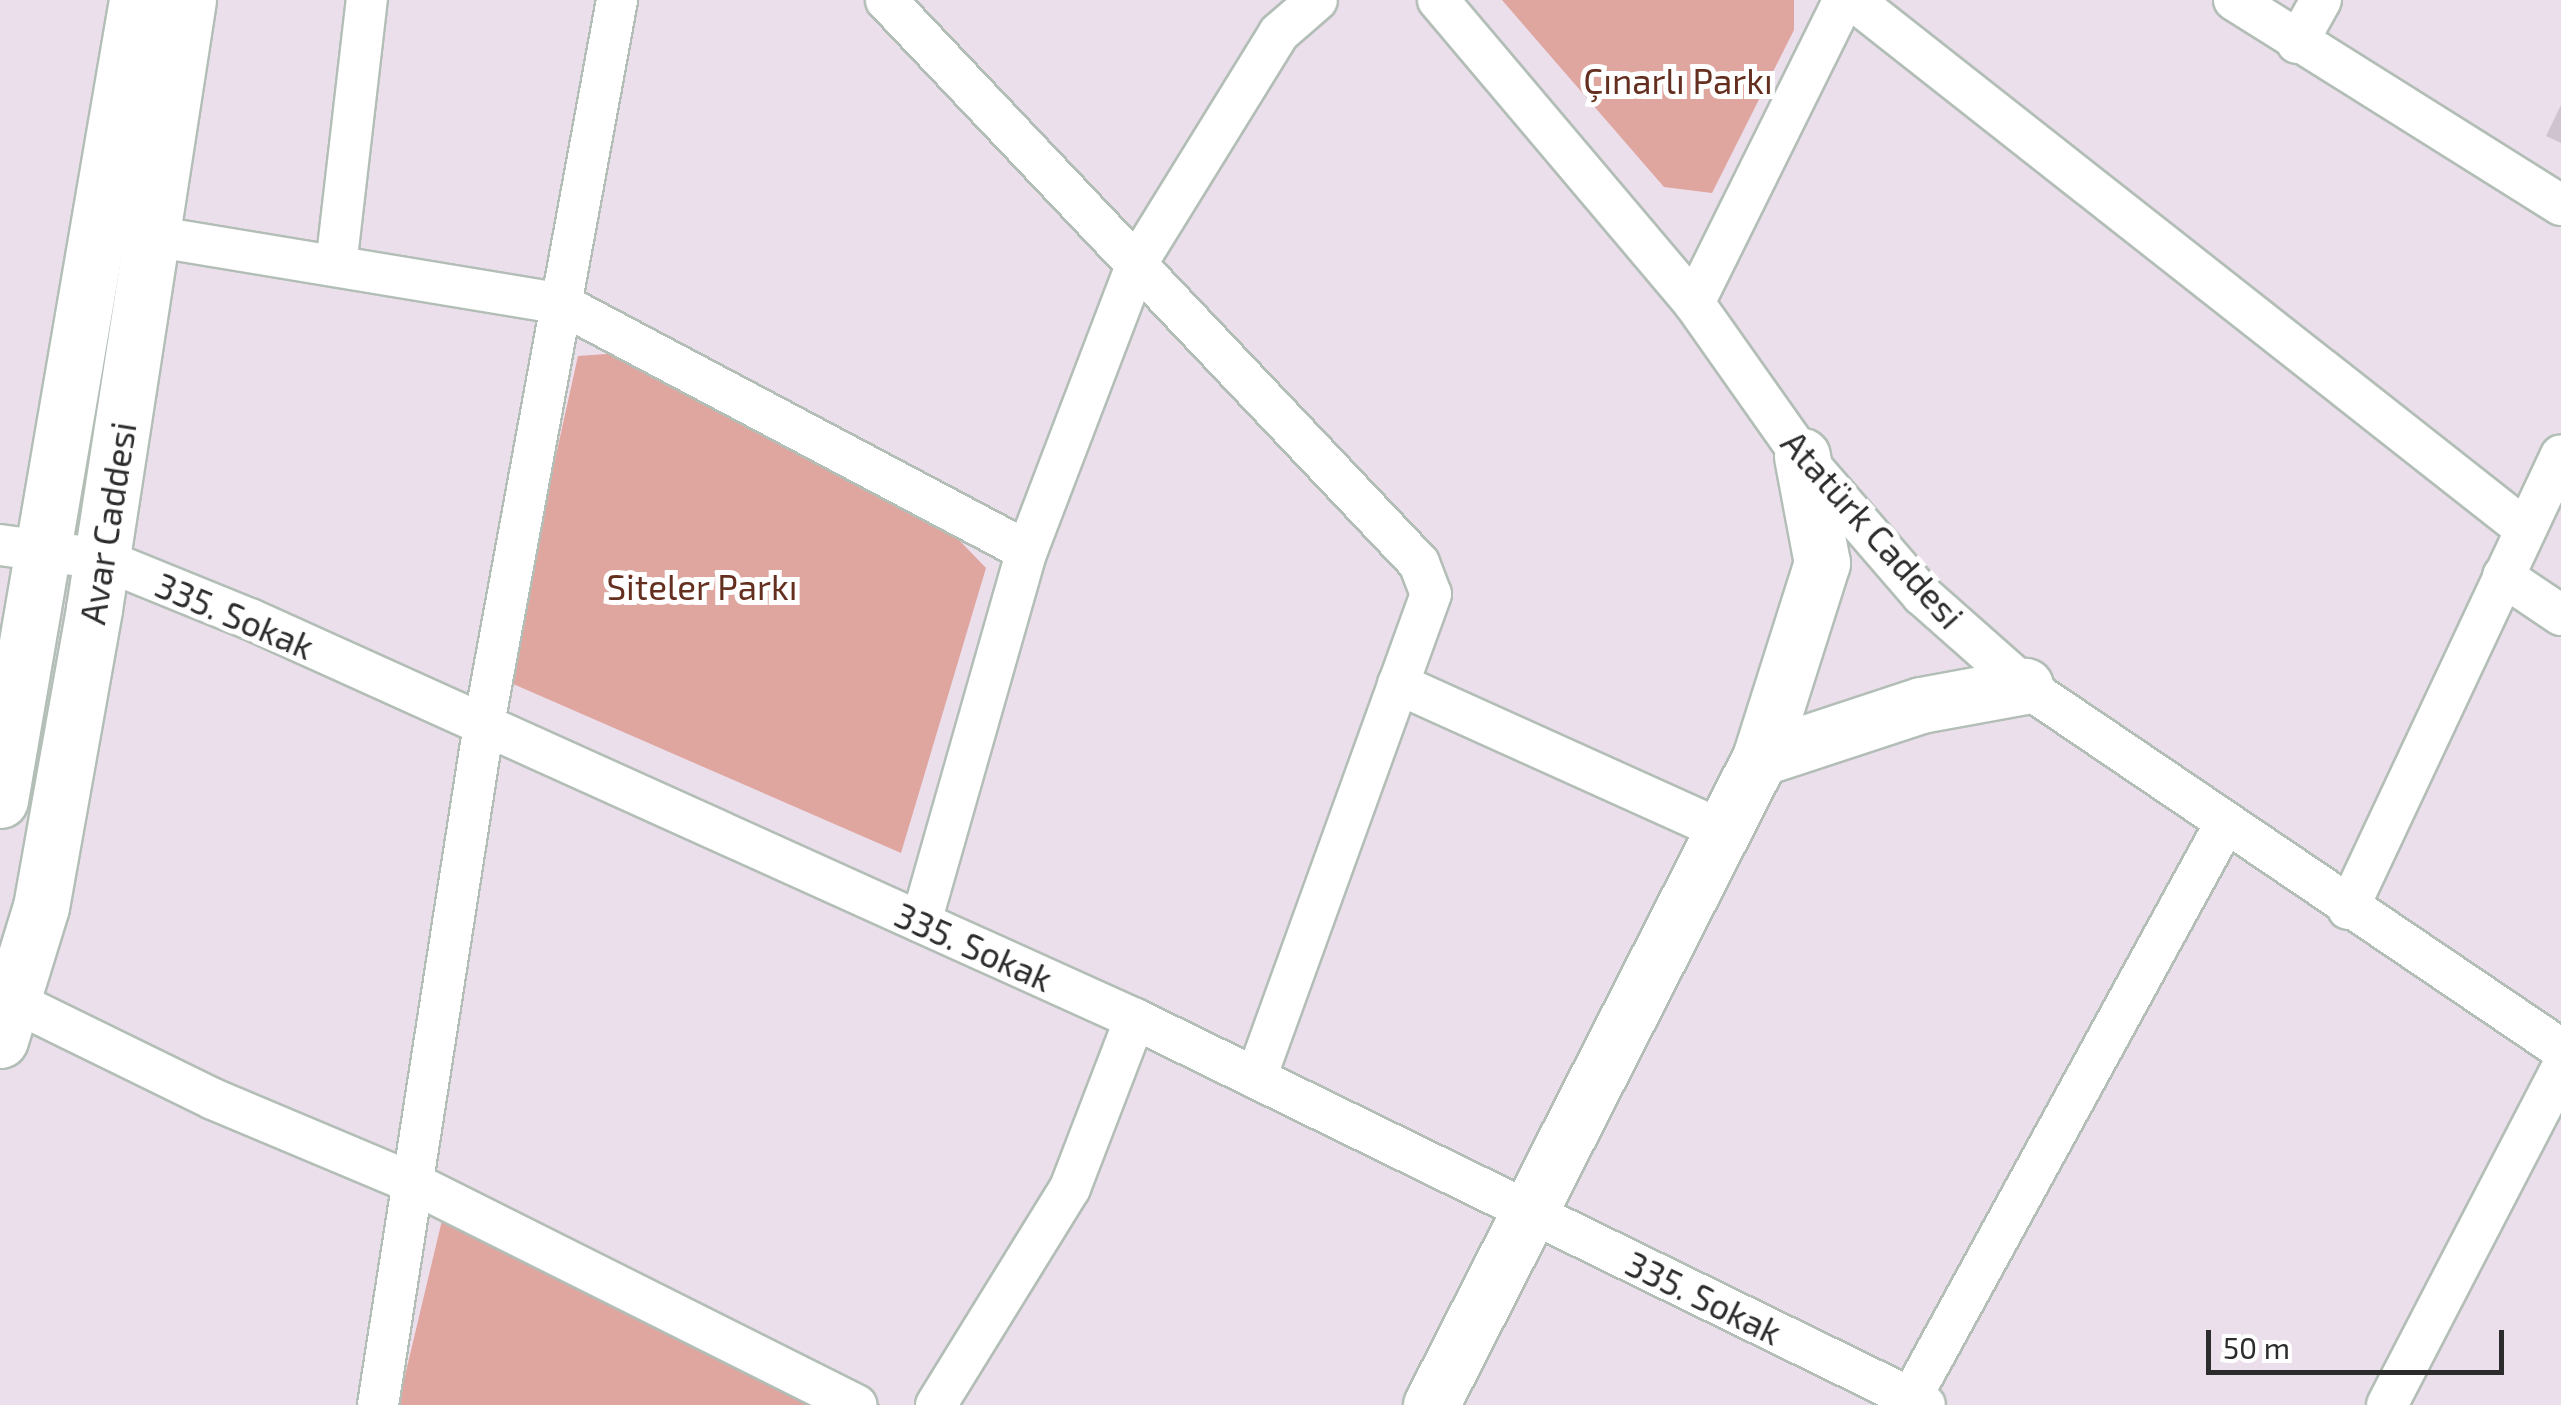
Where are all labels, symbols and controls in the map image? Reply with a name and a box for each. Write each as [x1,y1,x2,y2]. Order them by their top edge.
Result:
park label: Çınarlı Parkı [1583,59,1773,101]
street label: Avar Caddesi [70,418,144,628]
street label: Atatürk Caddesi [1773,422,1973,636]
street label: 335. Sokak [150,563,320,667]
park label: Siteler Parkı [606,565,798,607]
street label: 335. Sokak [889,893,1059,999]
street label: 335. Sokak [1619,1241,1789,1353]
scale bar [2211,1310,2508,1372]
text: 50 m [2223,1329,2290,1365]

